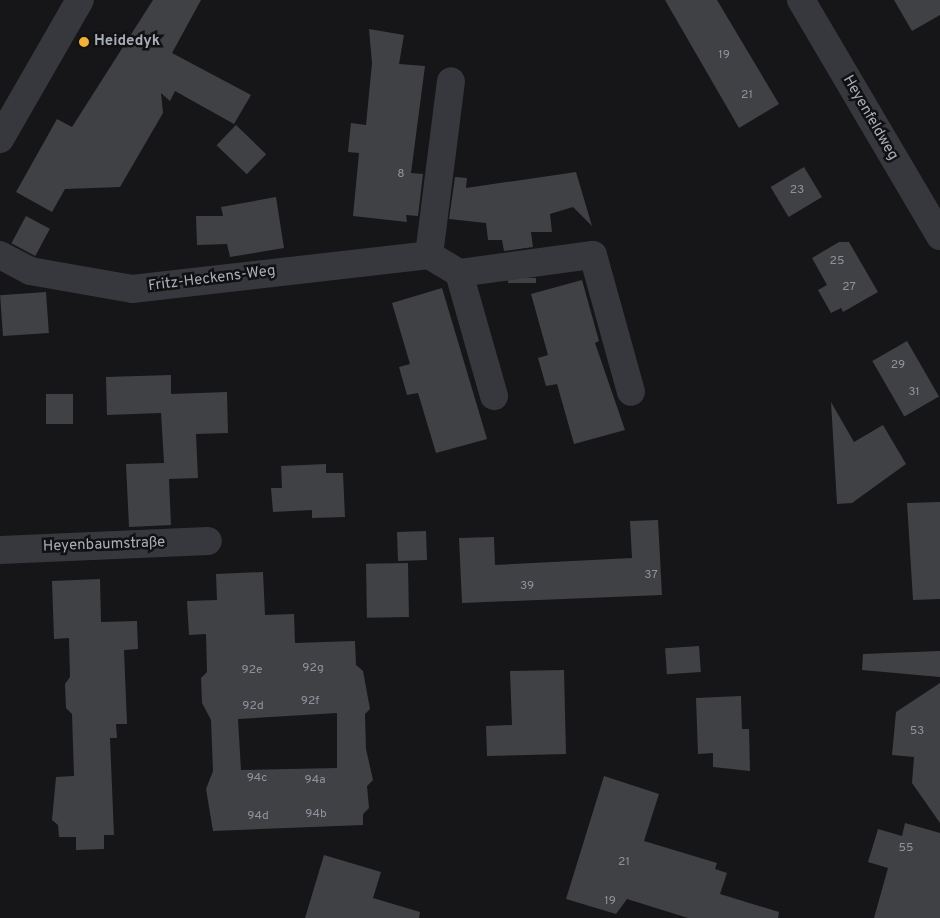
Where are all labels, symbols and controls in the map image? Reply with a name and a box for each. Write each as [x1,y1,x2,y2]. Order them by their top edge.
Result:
place label: Heidedyk [94,33,160,51]
marker: Heidedyk [78,36,90,48]
house number: 19 [718,49,730,63]
street label: Heyenfeldweg [838,72,902,164]
house number: 21 [741,89,753,103]
house number: 8 [397,168,405,182]
house number: 23 [790,184,804,198]
house number: 25 [830,255,844,269]
street label: Fritz-Heckens-Weg [147,262,277,296]
house number: 27 [842,281,856,295]
house number: 29 [891,359,905,373]
house number: 31 [908,386,920,400]
street label: Heyenbaumstraße [43,534,165,556]
house number: 37 [644,569,658,583]
house number: 39 [520,580,534,594]
house number: 92g [302,662,324,676]
house number: 92e [242,664,262,678]
house number: 92f [301,695,319,709]
house number: 92d [242,700,264,714]
house number: 53 [910,725,924,739]
house number: 94c [247,772,267,786]
house number: 94a [305,774,325,788]
house number: 94b [305,808,327,822]
house number: 94d [247,810,269,824]
house number: 55 [899,842,913,856]
house number: 21 [618,856,630,870]
house number: 19 [604,895,616,909]

